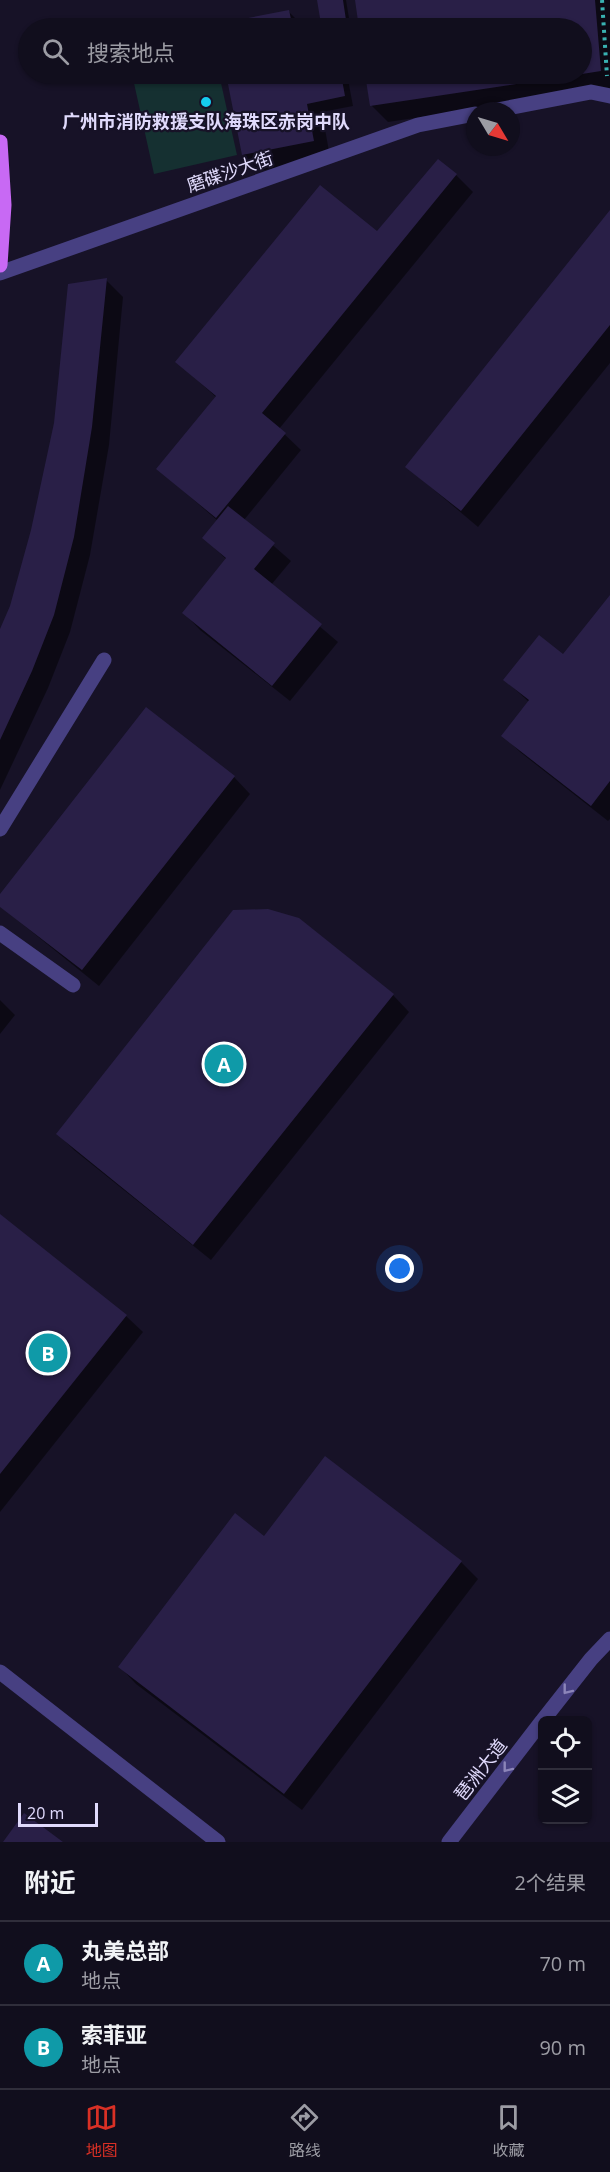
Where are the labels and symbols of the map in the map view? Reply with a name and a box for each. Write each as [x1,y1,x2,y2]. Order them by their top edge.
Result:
marker: 广州市消防救援支队海珠区赤岗中队 [199,95,213,109]
north arrow [466,102,520,156]
place label: 广州市消防救援支队海珠区赤岗中队 [62,109,350,133]
street label: 磨碟沙大街 [183,145,276,197]
pin: A [204,1042,244,1086]
your location [385,1254,414,1283]
pin: B [28,1330,68,1376]
one-way arrow [563,1683,574,1694]
street label: 琶洲大道 [449,1734,512,1805]
one-way arrow [503,1761,514,1772]
scale bar [18,1800,98,1828]

